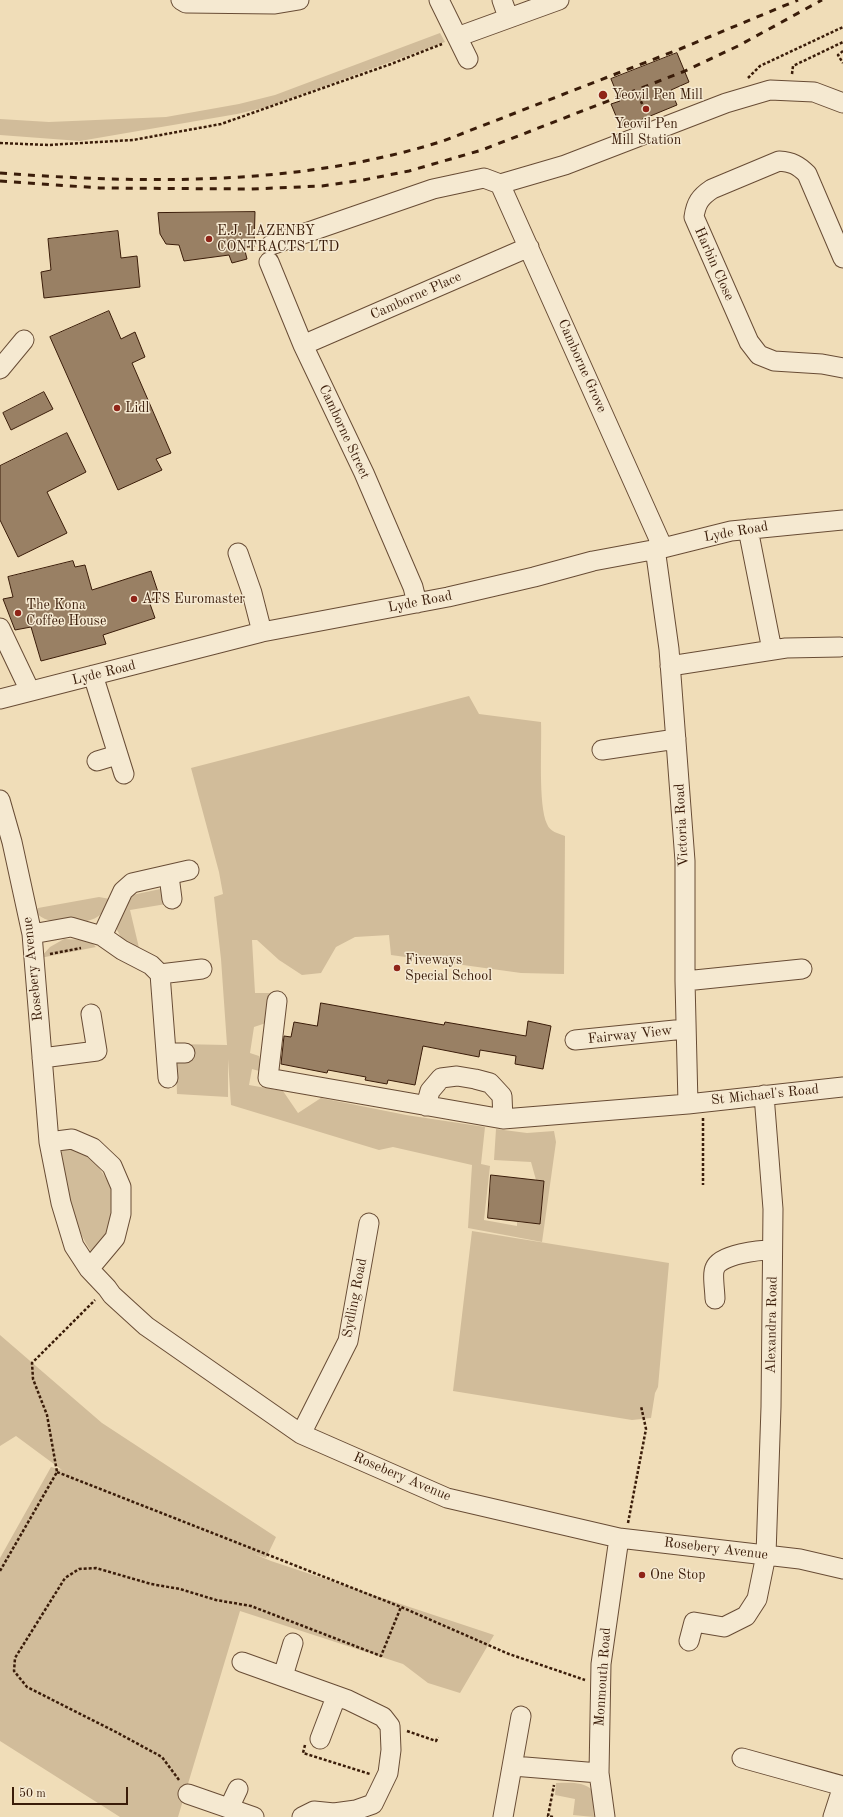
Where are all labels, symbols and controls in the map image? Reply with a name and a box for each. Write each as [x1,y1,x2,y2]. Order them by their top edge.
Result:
place label: Yeovil Pen Mill [612,87,703,103]
marker: Yeovil Pen Mill [597,89,609,101]
marker: Yeovil Pen Mill Station [641,104,651,114]
place label: Yeovil Pen Mill Station [611,116,681,148]
place label: E.J. LAZENBY CONTRACTS LTD [217,223,339,256]
street label: Harbin Close [690,225,738,303]
marker: E.J. LAZENBY CONTRACTS LTD [204,234,214,244]
street label: Camborne Place [368,268,464,324]
street label: Camborne Grove [554,317,610,415]
street label: Camborne Street [315,382,373,482]
place label: Lidl [125,400,149,416]
marker: Lidl [112,403,122,413]
street label: Lyde Road [703,518,769,546]
street label: Lyde Road [387,588,453,616]
place label: ATS Euromaster [142,591,245,607]
marker: ATS Euromaster [129,594,139,604]
place label: The Kona Coffee House [26,597,106,630]
marker: The Kona Coffee House [13,608,23,618]
street label: Lyde Road [70,657,138,689]
street label: Victoria Road [671,783,693,867]
street label: Rosebery Avenue [19,916,47,1022]
place label: Fiveways Special School [405,952,492,984]
marker: Fiveways Special School [392,963,402,973]
street label: Fairway View [587,1022,673,1048]
street label: St Michael's Road [710,1081,820,1109]
street label: Sydling Road [339,1257,371,1339]
street label: Alexandra Road [763,1276,781,1374]
street label: Rosebery Avenue [351,1449,453,1505]
street label: Rosebery Avenue [663,1534,769,1564]
place label: One Stop [650,1567,705,1583]
marker: One Stop [637,1570,647,1580]
street label: Monmouth Road [591,1627,615,1727]
scale bar [14,1779,130,1805]
text: 50 m [19,1788,46,1800]

